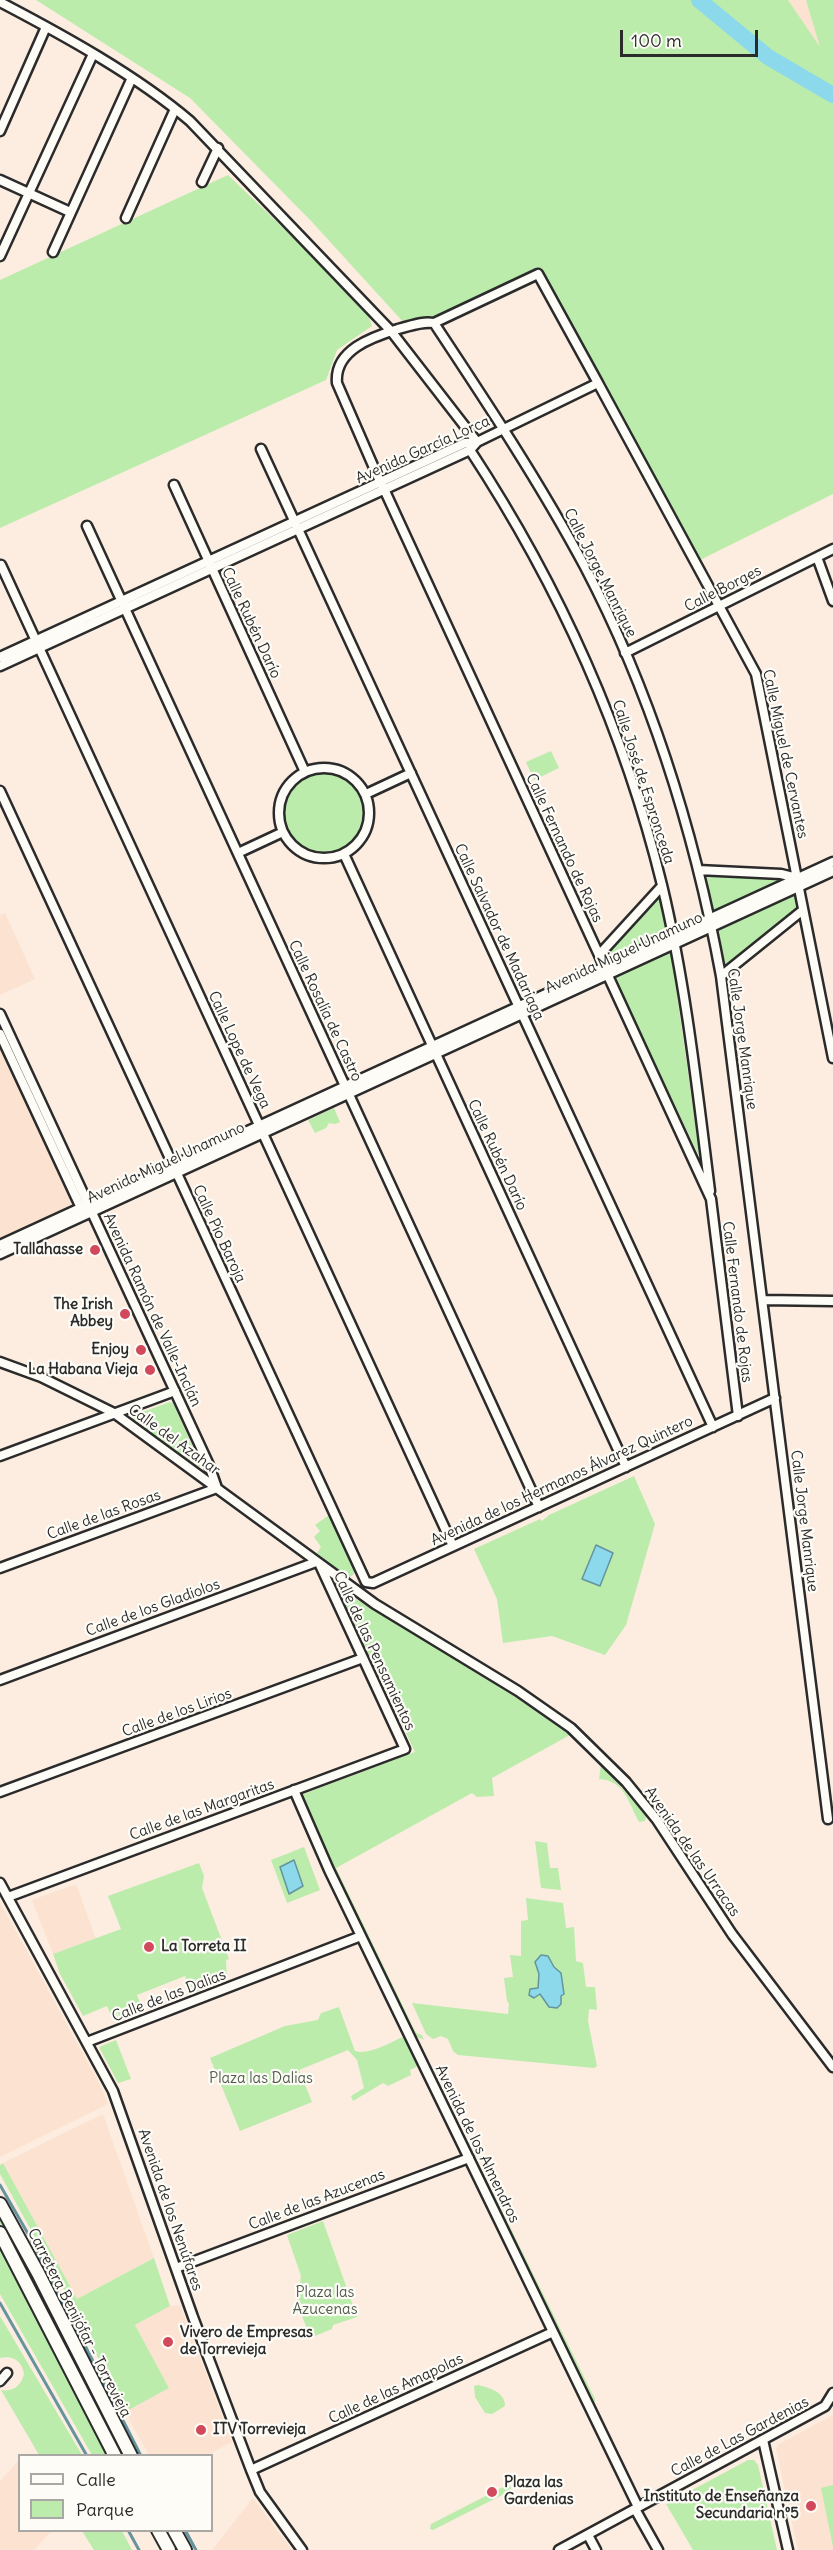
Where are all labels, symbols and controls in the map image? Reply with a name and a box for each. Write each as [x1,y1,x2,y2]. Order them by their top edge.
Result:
scale bar [623,18,761,56]
text: 100 m [631,29,682,52]
street label: Avenida García Lorca [353,412,493,488]
street label: Calle Jorge Manrique [560,505,640,641]
street label: Calle Borges [681,562,765,616]
street label: Calle Rubén Darío [217,565,285,681]
street label: Calle Miguel de Cervantes [758,668,812,840]
street label: Calle José de Espronceda [608,698,678,866]
street label: Calle Fernando de Rojas [522,771,606,925]
street label: Calle Salvador de Madariaga [450,841,548,1023]
street label: Avenida Miguel Unamuno [542,909,706,997]
street label: Calle Rosalía de Castro [284,938,366,1084]
street label: Calle Jorge Manrique [723,967,761,1111]
street label: Calle Lope de Vega [204,988,274,1112]
street label: Calle Rubén Darío [463,1097,531,1213]
street label: Avenida Miguel Unamuno [84,1119,248,1207]
street label: Calle Pío Baroja [188,1182,250,1286]
street label: Avenida Ramón de Valle-Inclán [99,1210,205,1410]
street label: Calle Fernando de Rojas [718,1220,756,1384]
place label: Tallahasse [13,1241,83,1259]
marker: Tallahasse [88,1243,102,1257]
place label: The Irish Abbey [53,1296,113,1331]
marker: The Irish Abbey [118,1307,132,1321]
place label: Enjoy [91,1341,129,1359]
marker: Enjoy [134,1343,148,1357]
place label: La Habana Vieja [28,1361,138,1379]
marker: La Habana Vieja [143,1363,157,1377]
street label: Calle del Azahar [125,1401,223,1479]
street label: Avenida de los Hermanos Álvarez Quintero [428,1412,696,1550]
street label: Calle Jorge Manrique [786,1449,822,1593]
street label: Calle de las Rosas [45,1486,163,1544]
street label: Calle de las Pensamientos [329,1569,419,1733]
street label: Calle de los Gladiolos [84,1575,222,1641]
street label: Calle de los Lirios [120,1685,234,1741]
street label: Calle de las Margaritas [127,1775,277,1845]
street label: Avenida de las Urracas [640,1784,744,1920]
place label: La Torreta II [161,1938,247,1956]
marker: La Torreta II [142,1940,156,1954]
street label: Calle de las Dalias [109,1966,229,2026]
street label: Avenida de los Almendros [431,2062,523,2226]
park label: Plaza las Dalias [209,2070,313,2088]
street label: Avenida de los Nenúfares [134,2127,206,2293]
street label: Calle de las Azucenas [246,2166,388,2234]
street label: Carretera Benijófar - Torrevieja [23,2226,135,2420]
park label: Plaza las Azucenas [292,2284,358,2319]
place label: Vivero de Empresas de Torrevieja [180,2324,313,2359]
marker: Vivero de Empresas de Torrevieja [161,2335,175,2349]
street label: Calle de las Amapolas [326,2350,466,2428]
street label: Calle de Las Gardenias [668,2393,812,2481]
place label: ITV Torrevieja [213,2421,306,2439]
marker: ITV Torrevieja [194,2423,208,2437]
legend [18,2454,213,2532]
text: Calle [76,2468,116,2491]
place label: Plaza las Gardenias [504,2474,574,2509]
marker: Plaza las Gardenias [485,2485,499,2499]
place label: Instituto de Enseñanza Secundaria nº5 [643,2488,799,2523]
text: Parque [76,2498,134,2521]
marker: Instituto de Enseñanza Secundaria nº5 [804,2499,818,2513]

